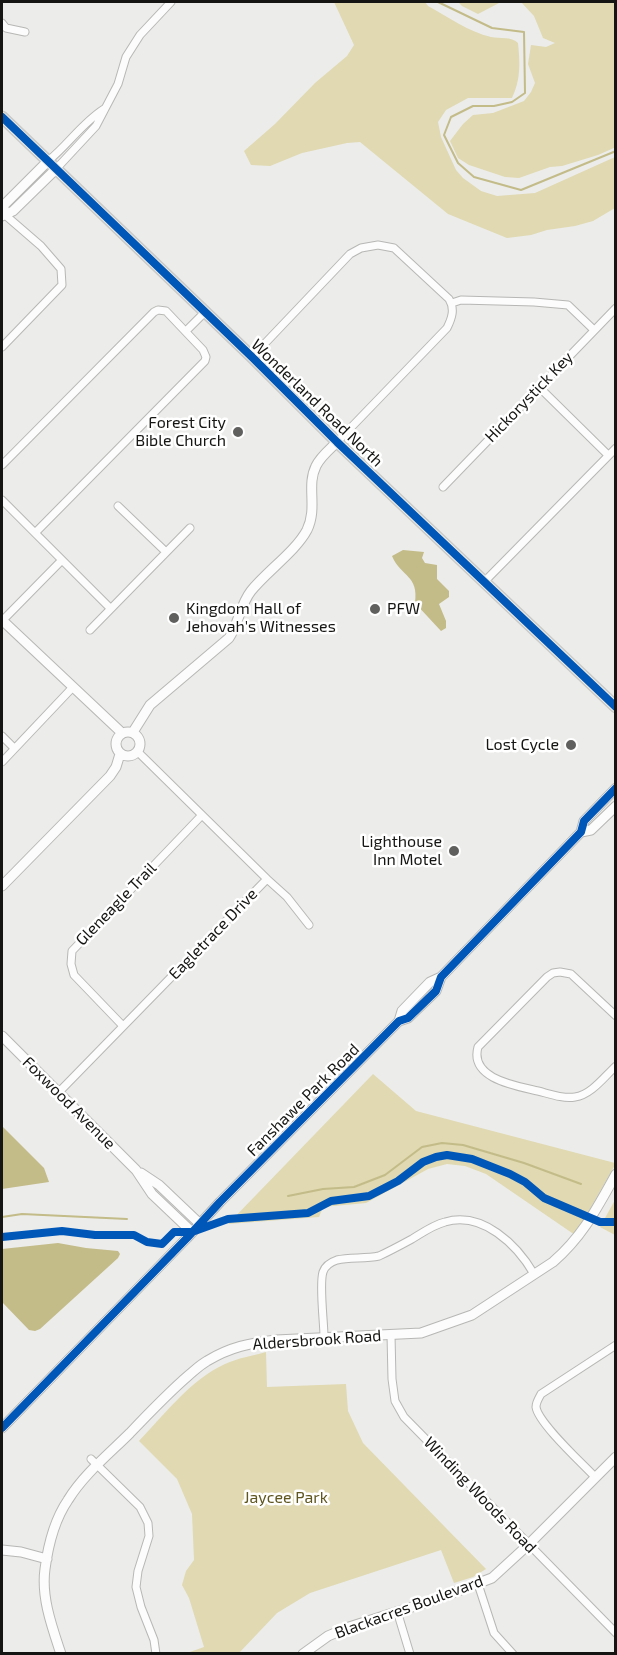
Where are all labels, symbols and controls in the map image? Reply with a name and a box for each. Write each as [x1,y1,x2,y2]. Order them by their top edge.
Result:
street label: Wonderland Road North [247,335,387,471]
street label: Hickorystick Key [481,348,577,446]
place label: Forest City Bible Church [135,413,226,451]
marker: Forest City Bible Church [231,425,245,439]
place label: Kingdom Hall of Jehovah's Witnesses [186,599,336,637]
place label: PFW [387,599,420,619]
marker: PFW [368,602,382,616]
marker: Kingdom Hall of Jehovah's Witnesses [167,611,181,625]
place label: Lost Cycle [485,735,559,755]
marker: Lost Cycle [564,738,578,752]
place label: Lighthouse Inn Motel [361,832,442,870]
marker: Lighthouse Inn Motel [447,844,461,858]
street label: Gleneagle Trail [72,859,160,949]
street label: Eagletrace Drive [165,884,261,984]
street label: Fanshawe Park Road [243,1040,363,1160]
street label: Foxwood Avenue [19,1053,119,1153]
street label: Aldersbrook Road [252,1326,382,1354]
street label: Winding Woods Road [420,1433,540,1557]
park label: Jaycee Park [244,1488,328,1508]
street label: Blackacres Boulevard [332,1571,486,1643]

